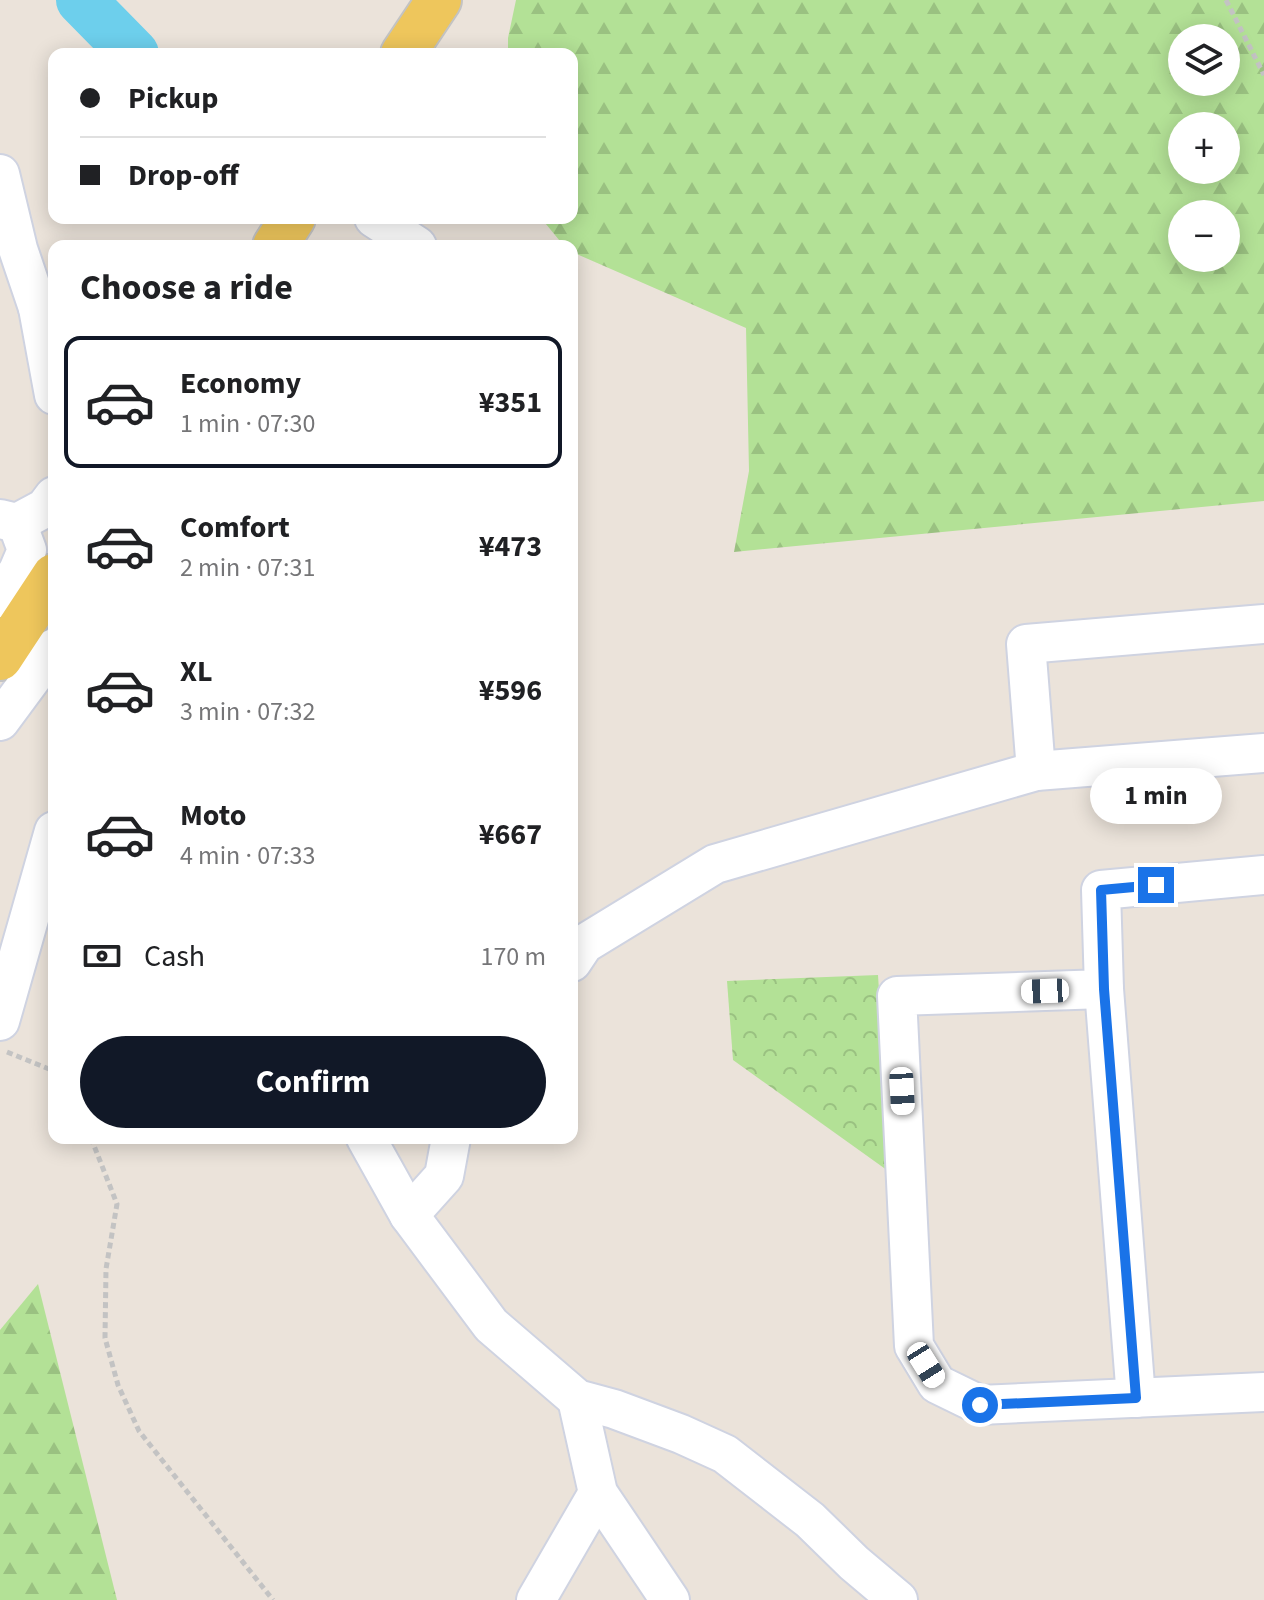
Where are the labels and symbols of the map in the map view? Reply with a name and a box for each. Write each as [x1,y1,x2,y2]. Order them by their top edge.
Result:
callout: 1 min [1090,769,1222,825]
route end [1138,867,1174,903]
car [1021,978,1069,1004]
car [889,1066,915,1116]
car [903,1338,949,1392]
route start [962,1387,998,1423]

